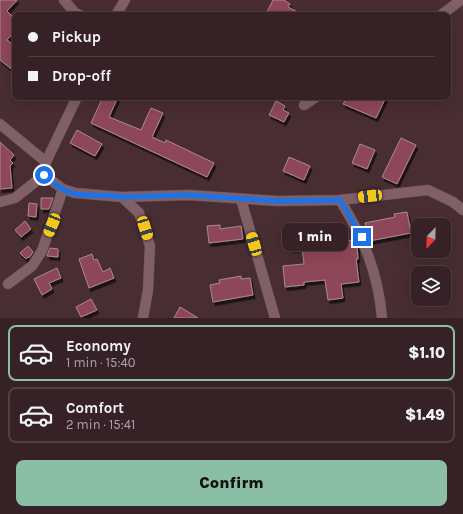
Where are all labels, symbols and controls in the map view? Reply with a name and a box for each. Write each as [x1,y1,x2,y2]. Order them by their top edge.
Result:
text: Pickup [52,28,101,46]
text: Drop-off [52,67,111,85]
route start [35,166,53,184]
car [357,189,383,203]
car [42,212,62,238]
car [136,215,154,241]
north arrow [411,218,451,258]
map controls [411,218,451,306]
callout: 1 min [282,223,348,251]
route end [353,228,371,246]
text: 1 min [298,229,332,244]
car [245,231,263,257]
button: layers [411,266,451,306]
icon: car [18,335,54,371]
text: Economy [66,337,131,355]
text: $1.10 [408,344,445,362]
text: 1 min · 15:40 [66,355,135,370]
icon: car [18,397,54,433]
text: Comfort [66,399,124,417]
text: $1.49 [405,406,445,424]
text: 2 min · 15:41 [66,417,135,432]
button: Confirm [16,460,447,506]

